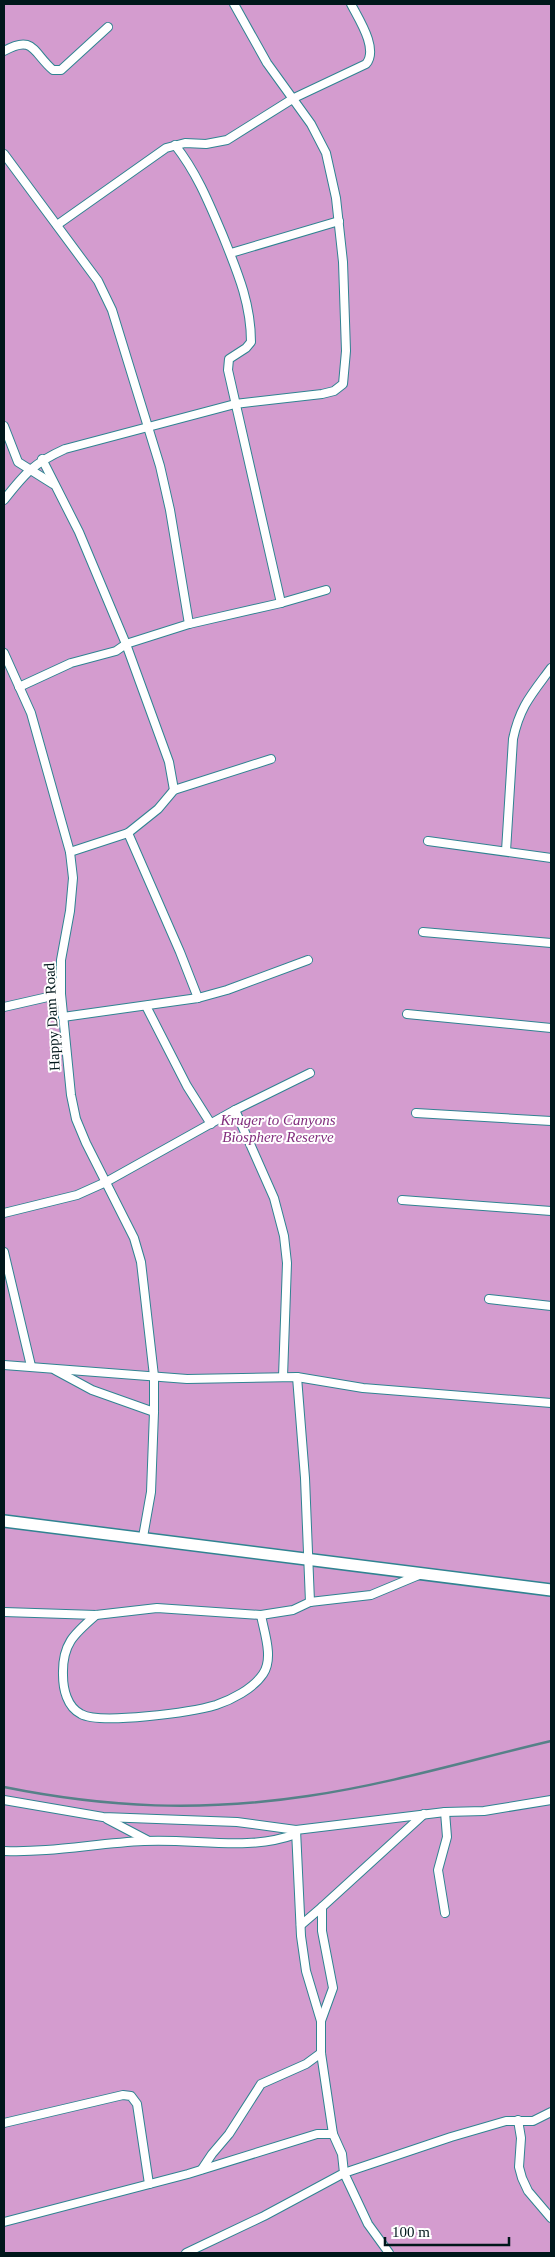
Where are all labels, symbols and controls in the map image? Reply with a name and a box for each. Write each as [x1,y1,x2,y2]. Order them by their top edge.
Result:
street label: Happy Dam Road [41,962,63,1072]
park label: Kruger to Canyons Biosphere Reserve [219,1112,336,1145]
scale bar [385,2214,509,2246]
text: 100 m [392,2224,430,2240]

